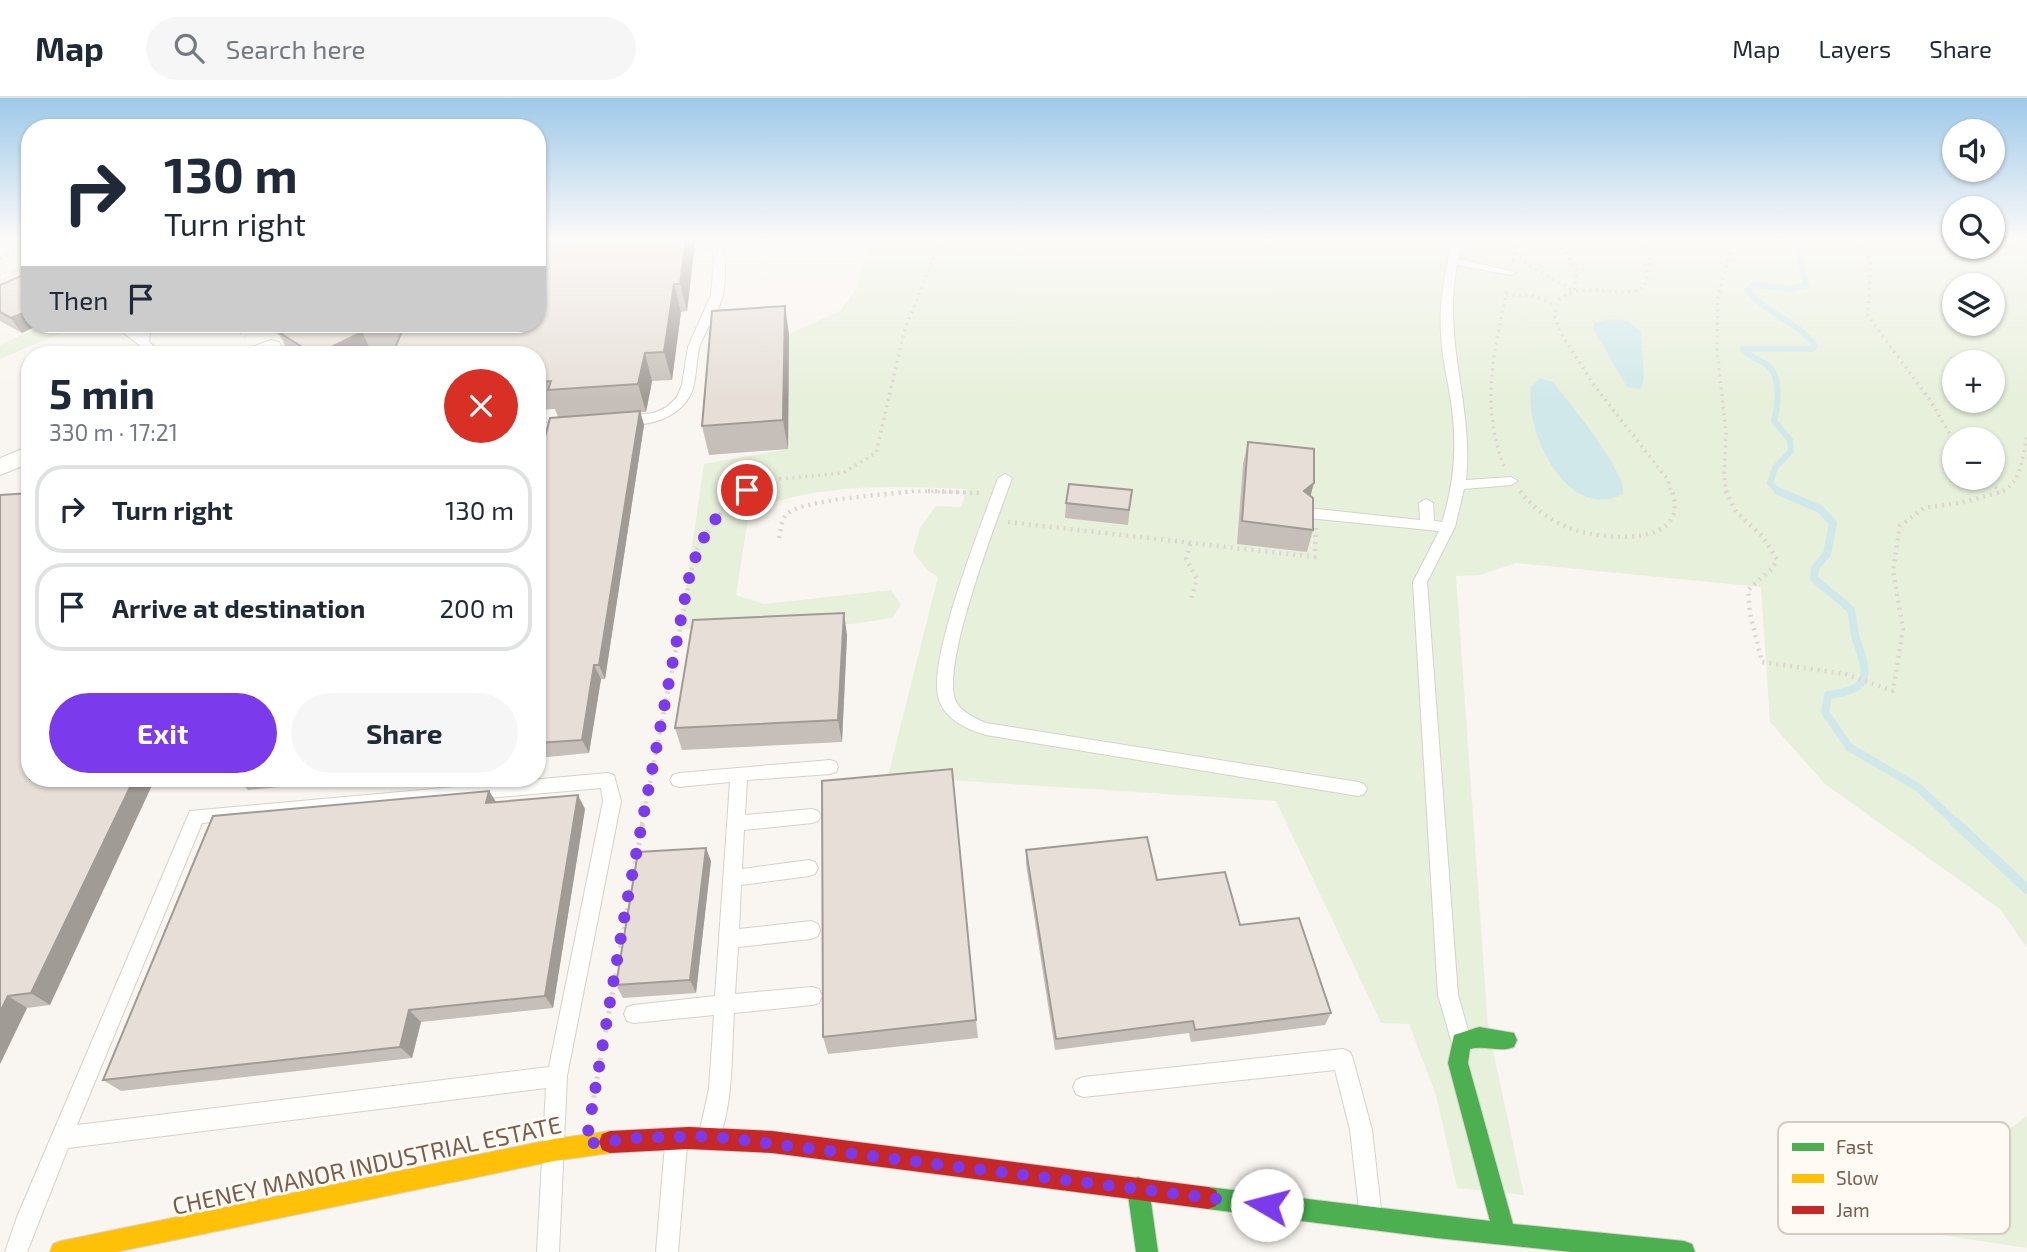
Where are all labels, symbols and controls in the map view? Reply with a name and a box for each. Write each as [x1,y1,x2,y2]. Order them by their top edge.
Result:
search box [146,17,636,80]
text: Map [35,28,104,68]
icon: search [170,29,208,67]
text: Search here [226,33,365,64]
text: Map [1732,34,1780,63]
text: Layers [1818,34,1891,63]
text: Share [1929,34,1992,63]
map controls [1942,119,2005,490]
button: sound [1942,119,2005,182]
text: 130 m [164,144,298,203]
icon: right [49,147,140,238]
button: search [1942,196,2005,259]
text: Turn right [164,204,306,242]
button: layers [1942,273,2005,336]
icon: arrive [122,280,160,318]
text: Then [49,284,108,315]
button: + [1942,350,2005,413]
text: 5 min [49,367,155,417]
button: close [444,369,518,443]
text: 330 m · 17:21 [49,418,178,446]
button: − [1942,427,2005,490]
pin [717,460,777,520]
icon: arrive [728,471,766,509]
icon: right [53,490,91,528]
text: Turn right [112,494,233,525]
text: 130 m [445,494,514,525]
icon: arrive [53,588,91,626]
text: Arrive at destination [112,592,365,623]
text: 200 m [439,592,514,623]
button: Exit [49,693,277,773]
button: Share [291,693,518,773]
street label: CHENEY MANOR INDUSTRIAL ESTATE [169,1109,564,1220]
legend [1778,1122,2010,1234]
text: Fast [1836,1135,1873,1158]
text: Slow [1836,1166,1879,1189]
position arrow [1230,1168,1304,1242]
text: Jam [1836,1198,1870,1221]

